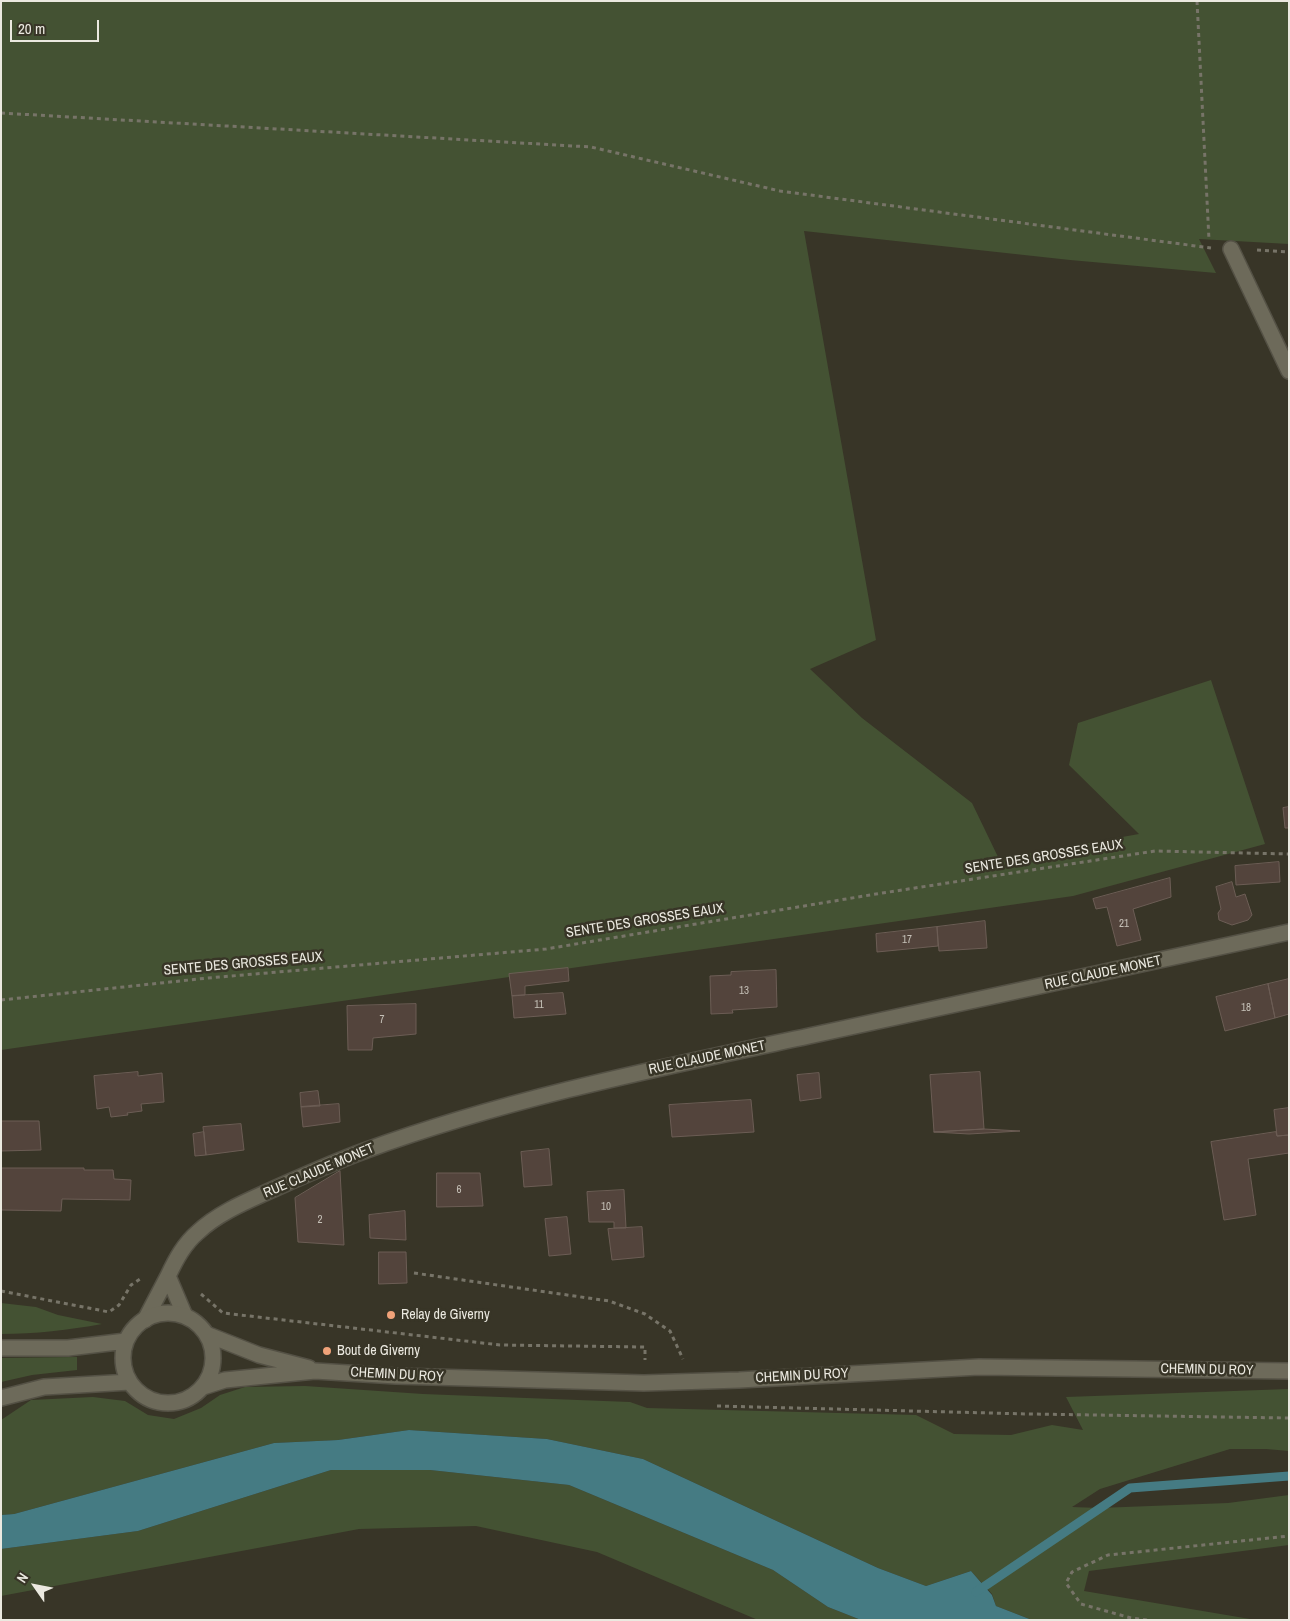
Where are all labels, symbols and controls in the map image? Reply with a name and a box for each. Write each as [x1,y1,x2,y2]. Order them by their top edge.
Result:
scale bar [12,10,101,42]
text: 20 m [18,18,45,39]
street label: SENTE DES GROSSES EAUX [964,836,1124,878]
street label: SENTE DES GROSSES EAUX [565,900,725,942]
house number: 21 [1119,917,1129,931]
house number: 17 [902,933,912,947]
street label: SENTE DES GROSSES EAUX [163,949,323,979]
street label: RUE CLAUDE MONET [1043,952,1163,994]
house number: 13 [739,984,749,998]
house number: 11 [534,998,544,1012]
house number: 18 [1241,1001,1251,1015]
house number: 7 [379,1013,385,1027]
street label: RUE CLAUDE MONET [647,1037,767,1079]
street label: RUE CLAUDE MONET [261,1140,377,1202]
house number: 6 [456,1183,462,1197]
house number: 10 [601,1200,611,1214]
house number: 2 [317,1213,323,1227]
place label: Relay de Giverny [401,1307,490,1323]
marker: Relay de Giverny [385,1309,397,1321]
place label: Bout de Giverny [337,1343,420,1359]
marker: Bout de Giverny [321,1345,333,1357]
street label: CHEMIN DU ROY [1160,1361,1254,1379]
street label: CHEMIN DU ROY [350,1364,444,1386]
street label: CHEMIN DU ROY [755,1365,849,1387]
north arrow [10,1561,60,1611]
text: N [13,1569,32,1586]

